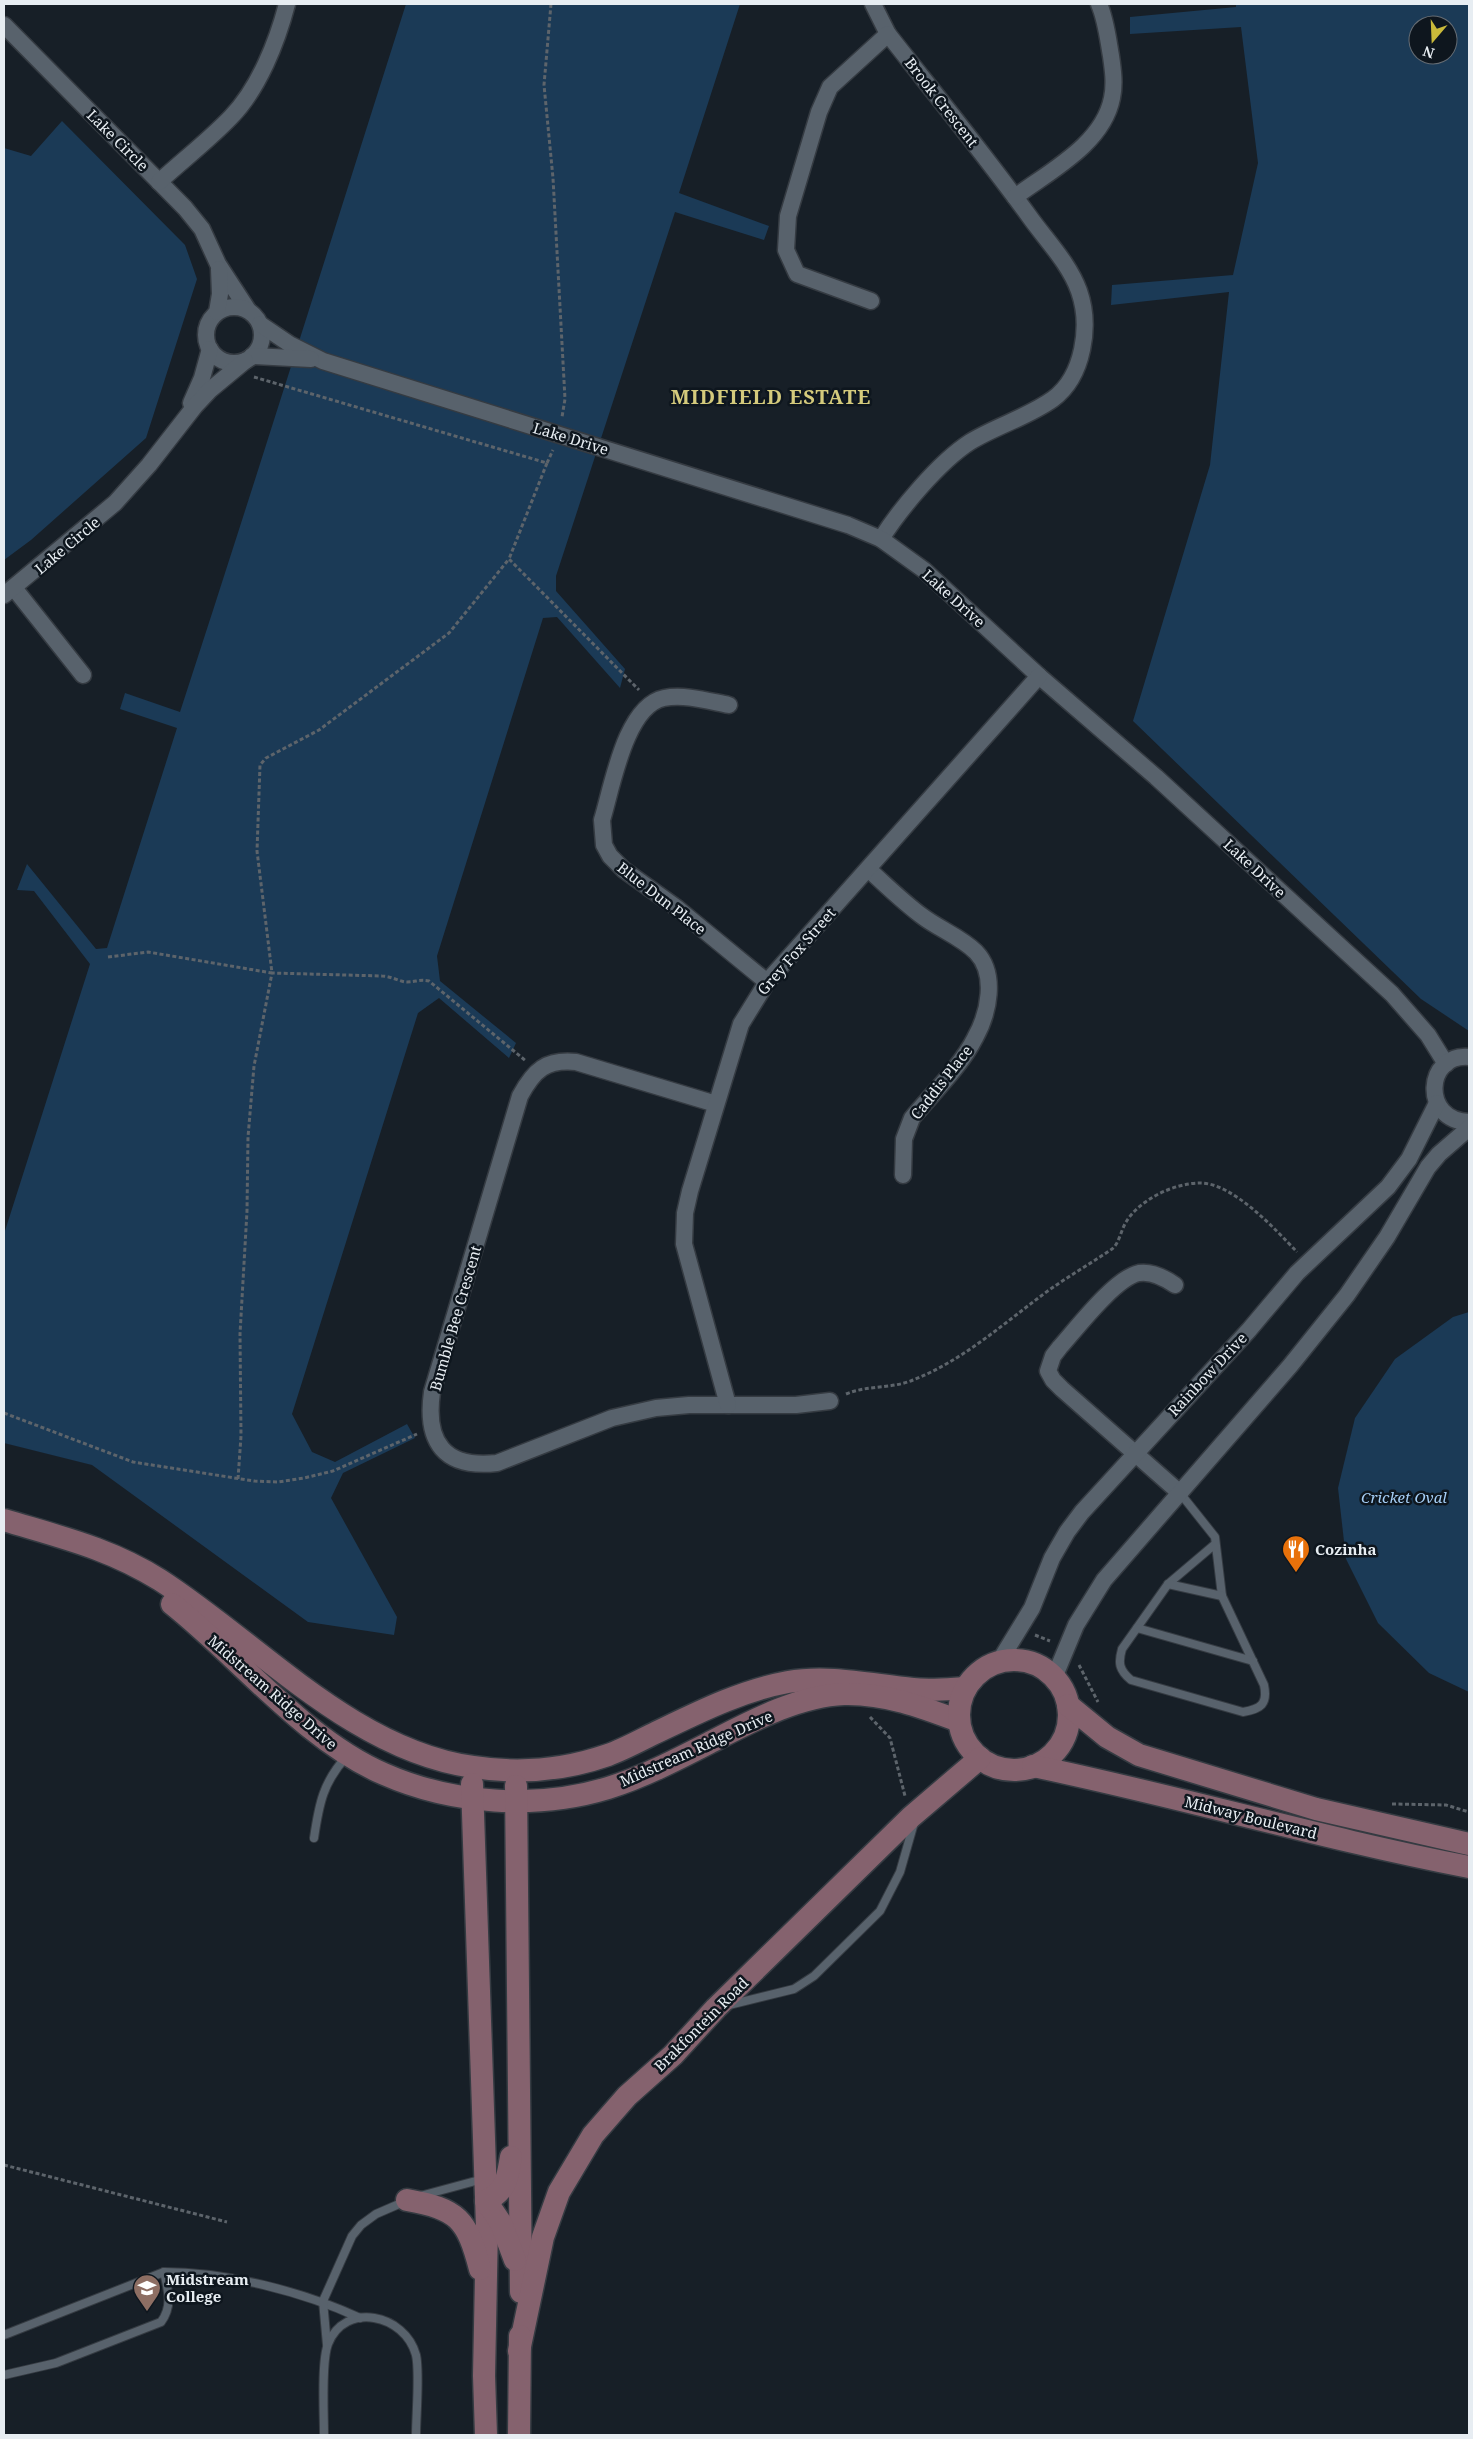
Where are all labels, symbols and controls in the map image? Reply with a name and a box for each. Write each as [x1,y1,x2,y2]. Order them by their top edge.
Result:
north arrow [1408,15,1458,65]
text: N [1420,42,1437,64]
street label: Brook Crescent [901,53,983,151]
street label: Lake Circle [83,105,153,175]
district label: MIDFIELD ESTATE [671,383,871,410]
street label: Lake Drive [531,417,611,459]
street label: Lake Circle [30,512,104,578]
street label: Lake Drive [918,565,990,631]
street label: Lake Drive [1220,834,1290,902]
street label: Blue Dun Place [613,857,711,939]
street label: Grey Fox Street [753,903,839,999]
street label: Caddis Place [906,1041,976,1123]
street label: Bumble Bee Crescent [425,1243,485,1393]
street label: Rainbow Drive [1163,1328,1251,1420]
park label: Cricket Oval [1361,1487,1447,1507]
restaurant icon: Cozinha [1281,1534,1311,1573]
place label: Cozinha [1315,1539,1376,1559]
street label: Midstream Ridge Drive [204,1630,342,1754]
street label: Midstream Ridge Drive [617,1705,775,1791]
street label: Midway Boulevard [1183,1791,1319,1843]
street label: Brakfontein Road [650,1973,752,2075]
place label: Midstream College [166,2269,249,2306]
school or university icon: Midstream College [132,2273,162,2312]

